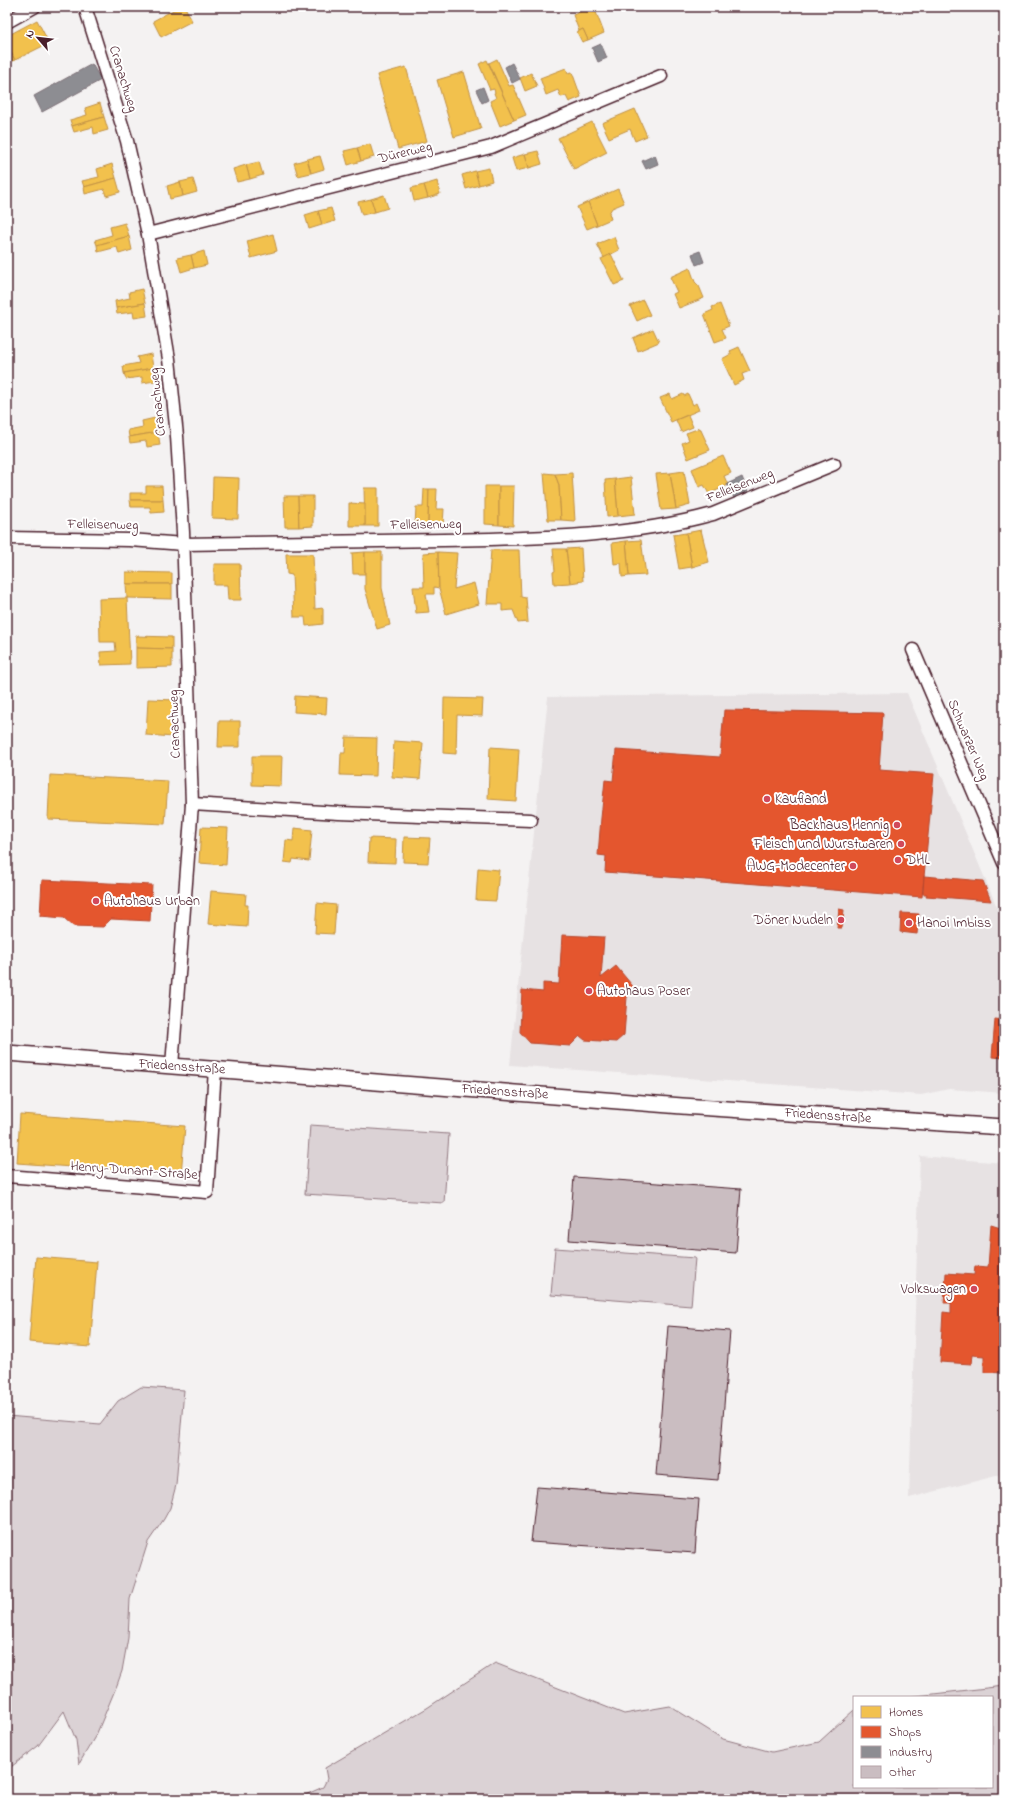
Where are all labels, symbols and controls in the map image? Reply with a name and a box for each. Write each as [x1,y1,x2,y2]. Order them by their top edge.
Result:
north arrow [18,18,58,58]
text: N [21,27,39,41]
street label: Cranachweg [102,43,143,115]
street label: Dürerweg [375,136,434,171]
street label: Cranachweg [144,367,173,437]
street label: Felleisenweg [702,463,777,510]
street label: Felleisenweg [66,514,139,537]
street label: Felleisenweg [389,514,462,537]
street label: Cranachweg [163,689,188,759]
street label: Schwarzer Weg [941,696,995,784]
place label: Kaufland [775,789,827,810]
marker: Kaufland [762,794,772,804]
place label: Backhaus Hennig [789,815,889,837]
marker: Backhaus Hennig [892,820,902,830]
place label: Fleisch und Wurstwaren [753,834,893,855]
marker: Fleisch und Wurstwaren [896,839,906,849]
place label: DHL [905,850,930,871]
marker: DHL [893,855,903,865]
place label: AWG-Modecenter [747,856,846,877]
marker: AWG-Modecenter [848,861,858,871]
place label: Autohaus Urban [104,891,200,912]
marker: Autohaus Urban [91,896,101,906]
place label: Döner Nudeln [753,910,833,931]
place label: Hanoi Imbiss [917,913,991,934]
marker: Döner Nudeln [836,915,846,925]
marker: Hanoi Imbiss [904,918,914,928]
place label: Autohaus Poser [597,981,691,1002]
marker: Autohaus Poser [584,986,594,996]
street label: Friedensstraße [137,1053,227,1081]
street label: Friedensstraße [460,1078,550,1106]
street label: Friedensstraße [783,1102,873,1130]
street label: Henry-Dunant-Straße [70,1156,199,1187]
place label: Volkswagen [900,1279,966,1301]
marker: Volkswagen [969,1284,979,1294]
legend [853,1696,993,1788]
text: Homes [889,1704,923,1722]
text: Shops [889,1724,921,1742]
text: Industry [889,1744,932,1763]
text: Other [889,1764,916,1782]

